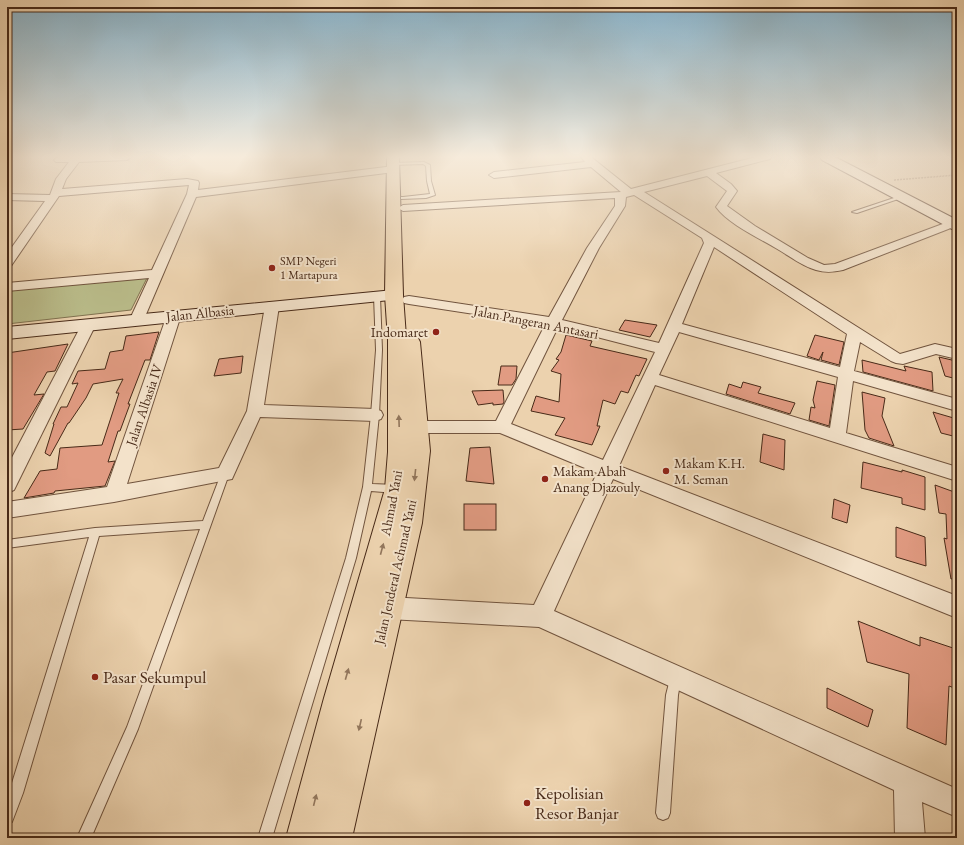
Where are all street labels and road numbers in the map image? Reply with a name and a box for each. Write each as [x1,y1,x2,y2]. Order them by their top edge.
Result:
street label: Jalan Albasia [164,300,235,326]
street label: Jalan Pangeran Antasari [471,301,600,343]
street label: Jalan Albasia IV [121,361,167,449]
street label: Ahmad Yani [376,468,406,538]
street label: Jalan Jenderal Achmad Yani [369,497,421,647]

